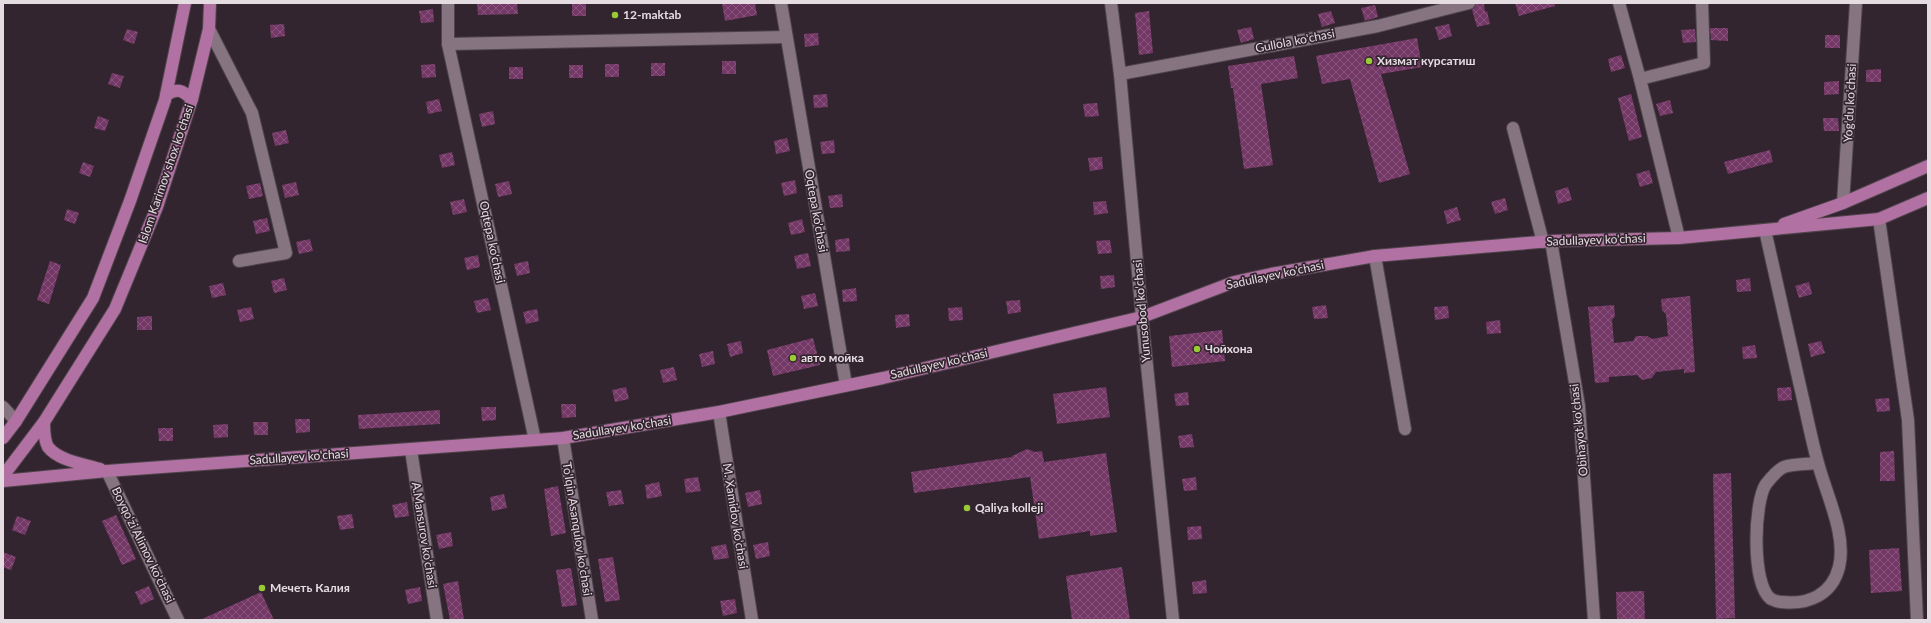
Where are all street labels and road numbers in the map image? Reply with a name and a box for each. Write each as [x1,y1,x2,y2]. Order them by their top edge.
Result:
street label: Gullola ko'chasi [1254,25,1336,56]
street label: Yog'du ko'chasi [1840,63,1859,143]
street label: Islom Karimov shox ko'chasi [135,102,196,245]
street label: Oqtepa ko'chasi [802,168,831,253]
street label: Oqtepa ko'chasi [476,199,509,284]
street label: Sadullayev ko'chasi [1546,230,1646,249]
street label: Sadullayev ko'chasi [1225,257,1325,292]
street label: Yunusobod ko'chasi [1130,259,1153,363]
street label: Sadullayev ko'chasi [889,345,989,382]
street label: Obihayot ko'chasi [1566,383,1591,477]
street label: Sadullayev ko'chasi [572,412,672,443]
street label: Sadullayev ko'chasi [249,446,349,467]
street label: To'lqin Asanqulov ko'chasi [560,461,595,597]
street label: M. Xamidov ko'chasi [720,462,751,570]
street label: A.Mansurov ko'chasi [409,481,440,589]
street label: Boyqo'zi Alimov ko'chasi [109,484,178,605]

